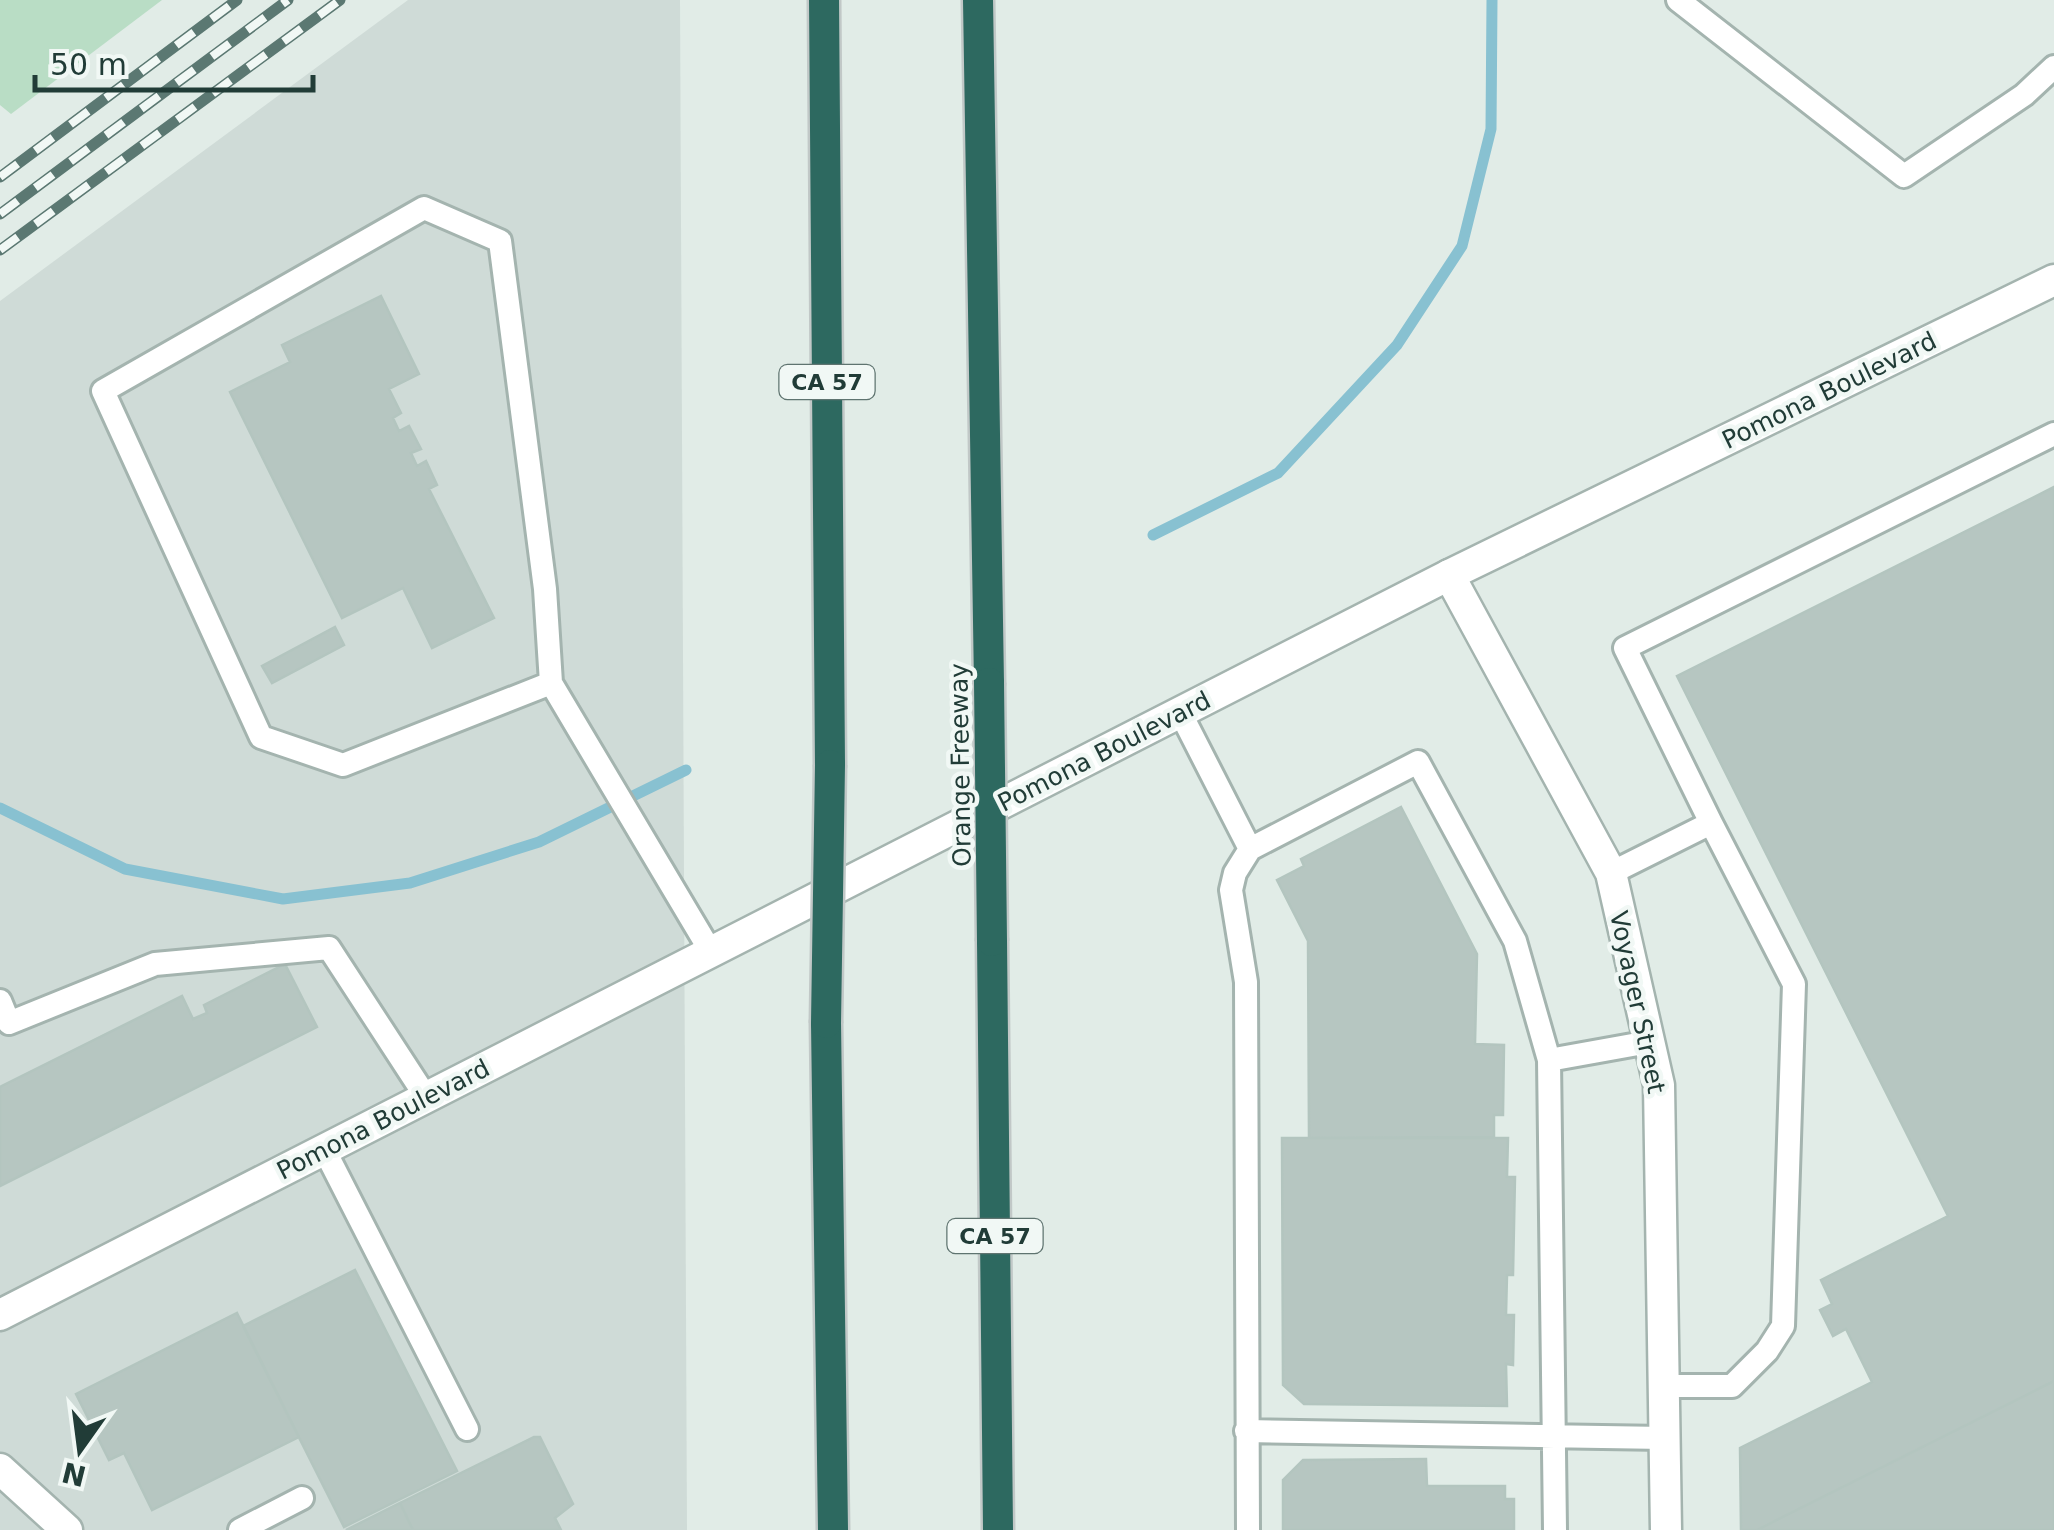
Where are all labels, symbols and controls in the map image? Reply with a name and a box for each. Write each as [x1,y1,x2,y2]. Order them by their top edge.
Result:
scale bar [35,30,312,92]
text: 50 m [50,47,127,82]
street label: Pomona Boulevard [1717,326,1941,455]
road number: CA 57 [780,365,874,399]
street label: Orange Freeway [944,663,977,867]
street label: Pomona Boulevard [993,685,1215,818]
street label: Voyager Street [1604,908,1671,1096]
street label: Pomona Boulevard [272,1053,494,1186]
road number: CA 57 [948,1219,1042,1253]
north arrow [30,1400,130,1500]
text: N [59,1455,89,1493]

